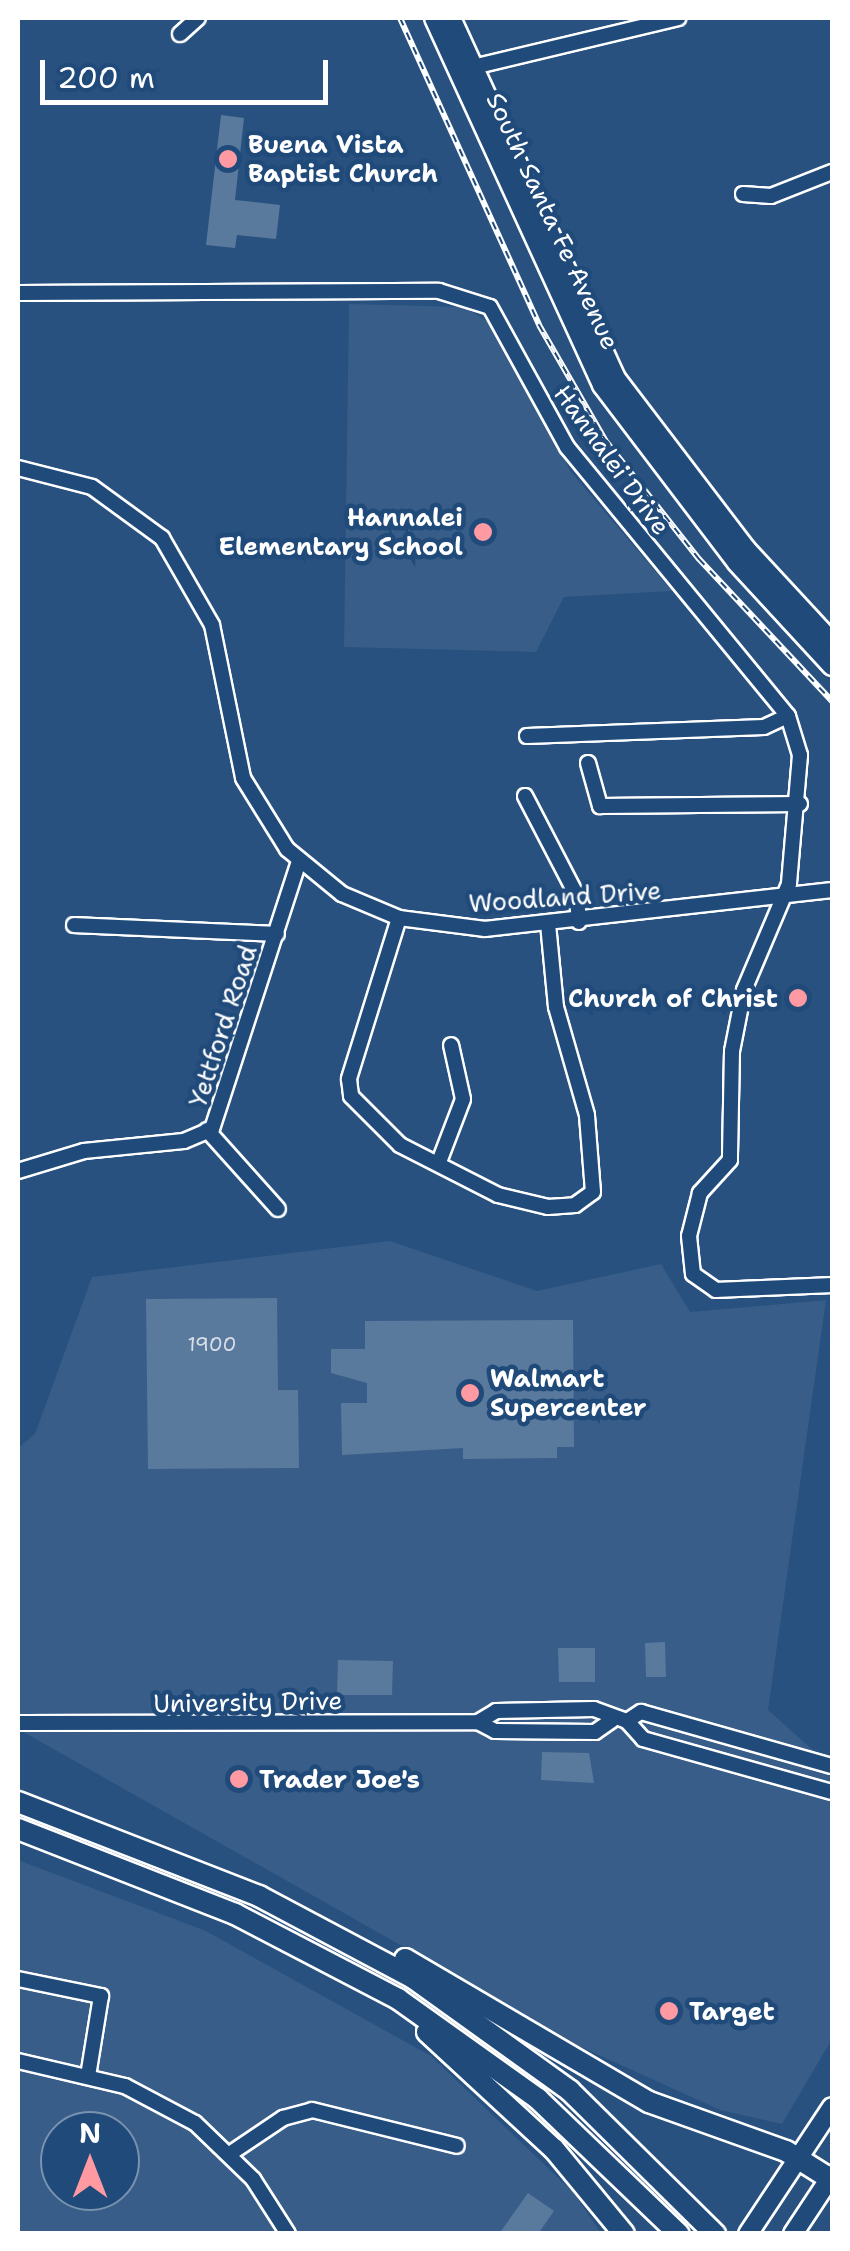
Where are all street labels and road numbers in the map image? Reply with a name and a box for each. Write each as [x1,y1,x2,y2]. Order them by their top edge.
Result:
street label: South Santa Fe Avenue [480,88,626,354]
street label: Hannalei Drive [548,379,676,541]
street label: Woodland Drive [468,875,662,919]
street label: Yettford Road [183,941,263,1111]
street label: University Drive [153,1685,343,1719]

